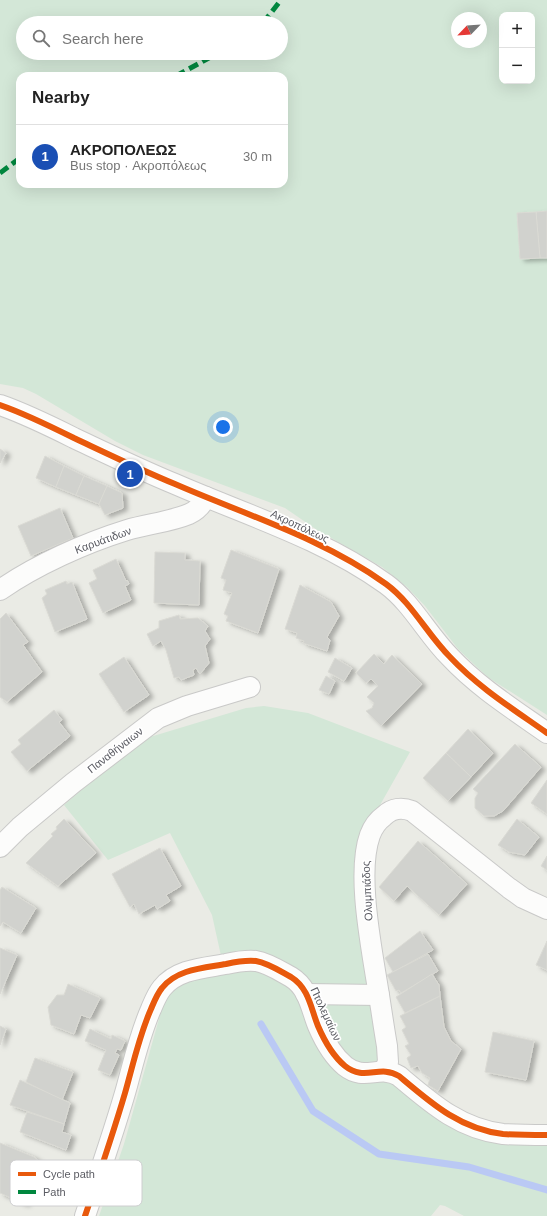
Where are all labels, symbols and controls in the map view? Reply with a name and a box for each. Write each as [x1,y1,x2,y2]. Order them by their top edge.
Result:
north arrow [451,12,487,48]
map controls [499,12,535,84]
button: + [499,12,535,48]
search box [16,16,288,60]
icon: search [30,27,52,49]
text: Search here [62,30,144,47]
button: − [499,48,535,84]
text: Nearby [32,88,90,107]
text: ΑΚΡΟΠΟΛΕΩΣ [70,141,176,158]
text: 1 [41,149,49,164]
text: 30 m [243,149,272,164]
text: Bus stop · Ακροπόλεως [70,158,206,173]
your location [213,417,233,437]
pin: 1 [117,459,143,489]
street label: Ακροπόλεως [269,507,331,545]
street label: Καρυάτιδων [73,524,133,556]
street label: Παναθήναιων [85,724,145,775]
street label: Ολυμπιάδος [359,861,375,921]
street label: Πτολεμαίων [308,985,344,1043]
legend [10,1160,142,1206]
text: Cycle path [43,1168,95,1180]
text: Path [43,1186,66,1198]

